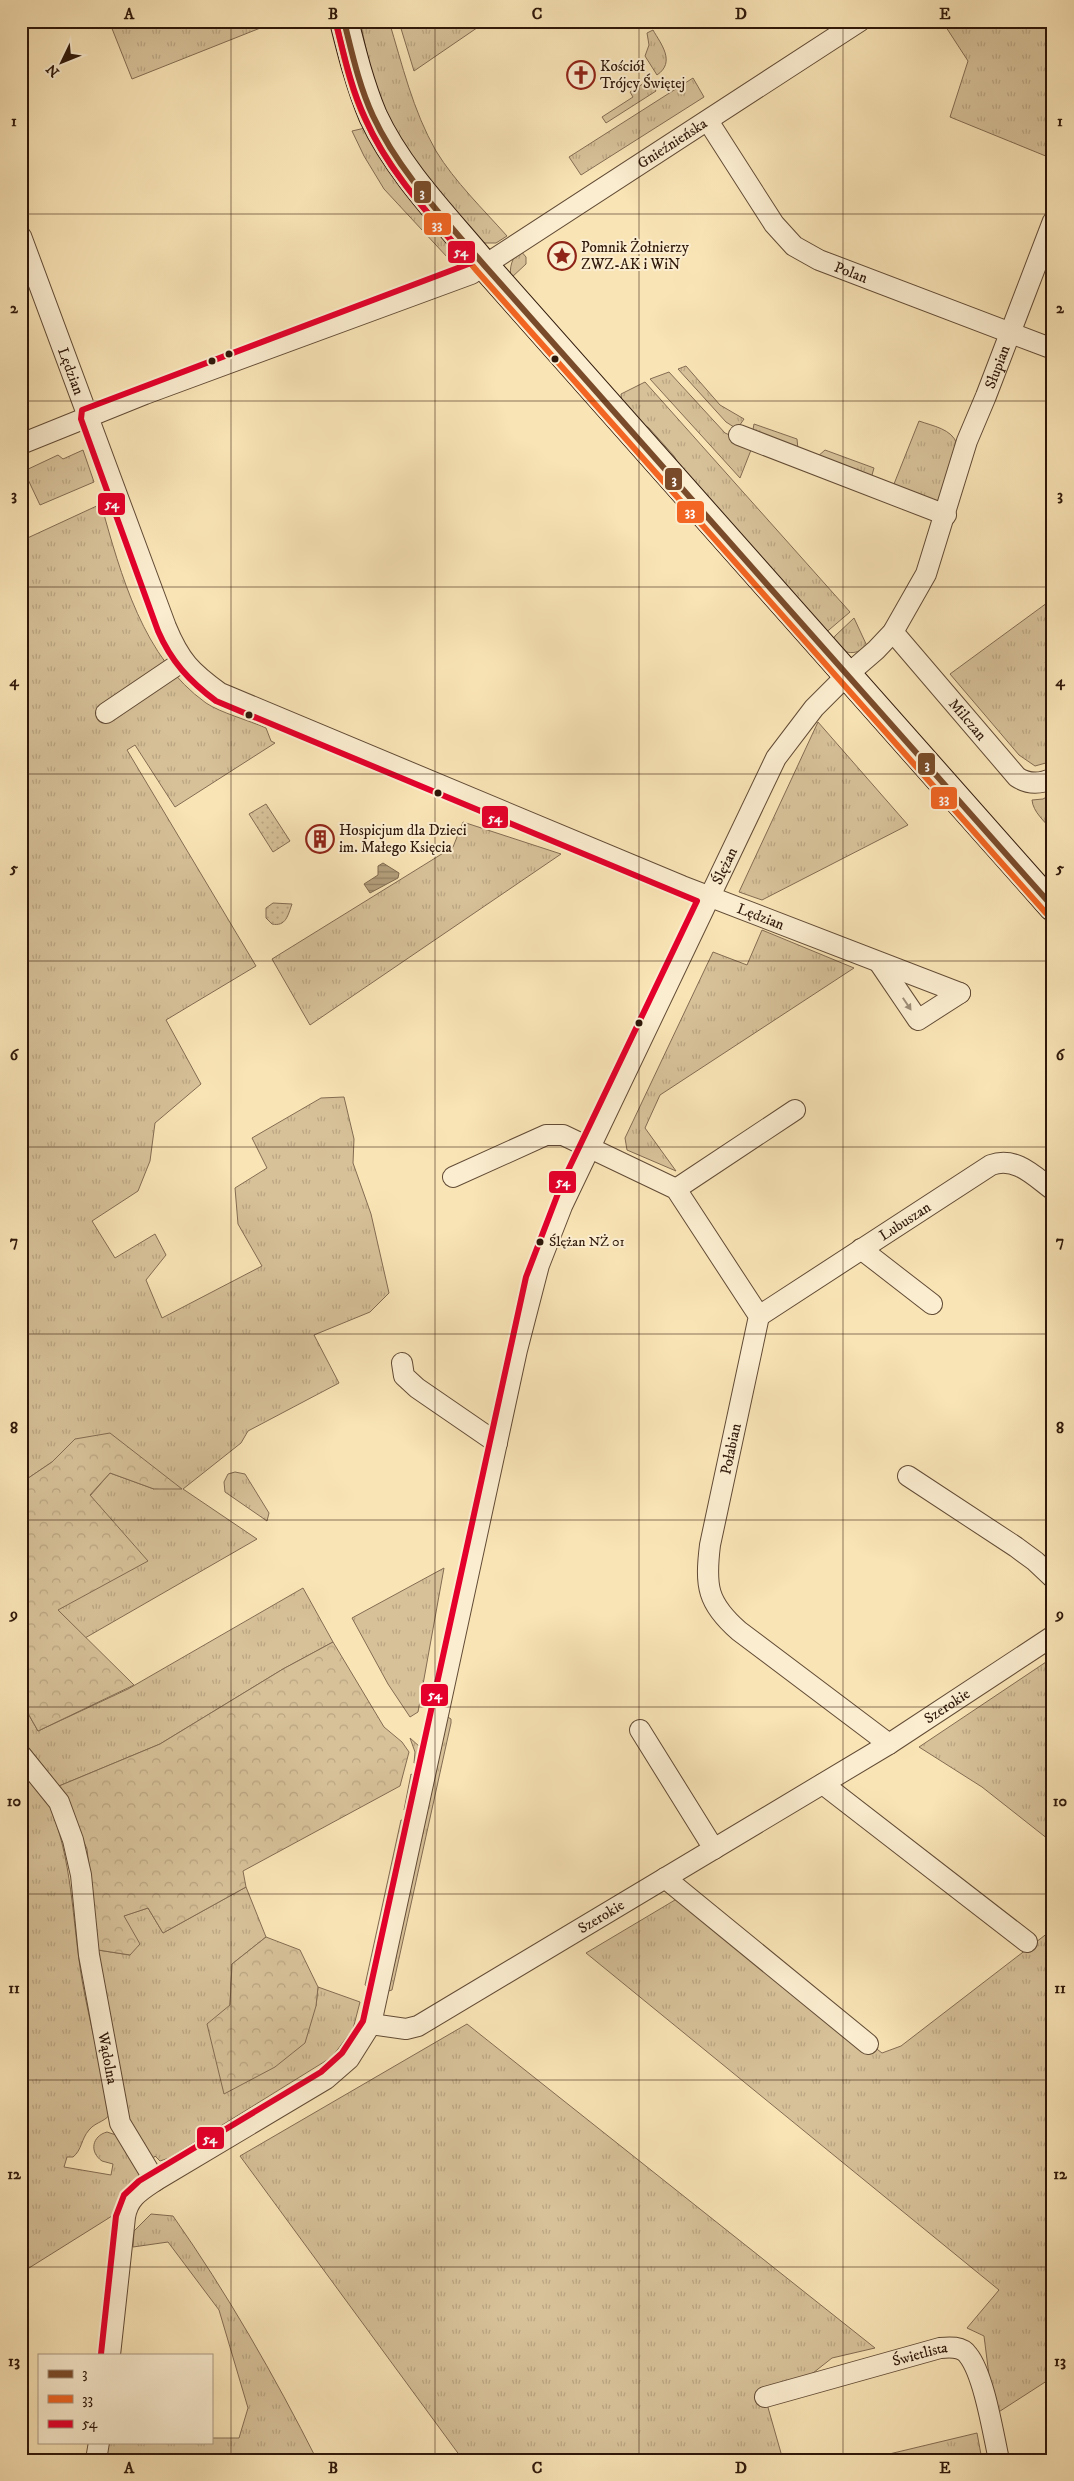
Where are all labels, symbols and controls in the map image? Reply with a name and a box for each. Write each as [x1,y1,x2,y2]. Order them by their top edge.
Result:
text: A [123,4,135,24]
text: B [328,4,338,24]
text: C [532,4,542,24]
text: D [735,4,747,24]
text: E [939,4,951,24]
north arrow [38,38,88,88]
place label: Kościół Trójcy Świętej [600,57,685,93]
text: N [42,59,64,81]
church icon: Kościół Trójcy Świętej [566,60,596,90]
text: 1 [11,111,17,131]
text: 1 [1057,111,1063,131]
street label: Gnieźnieńska [634,113,711,173]
line badge: 3 [413,180,432,204]
text: 3 [419,184,425,202]
line badge: 33 [423,212,452,236]
text: 33 [432,216,442,234]
place label: Pomnik Żołnierzy ZWZ-AK i WiN [581,238,690,274]
line badge: 54 [447,240,476,264]
place icon: Pomnik Żołnierzy ZWZ-AK i WiN [547,241,577,271]
text: 54 [453,243,469,261]
street label: Polan [832,257,871,287]
text: 2 [10,298,19,318]
text: 2 [1056,298,1065,318]
street label: Słupian [980,342,1014,391]
street label: Lędzian [54,345,89,398]
unlabelled marker [224,349,234,359]
unlabelled marker [550,354,560,364]
unlabelled marker [207,356,217,366]
line badge: 3 [664,467,683,491]
text: 3 [671,471,677,489]
text: 3 [11,485,17,505]
text: 3 [1057,485,1063,505]
line badge: 54 [97,492,126,516]
text: 54 [104,495,120,513]
line badge: 33 [676,500,705,524]
text: 33 [685,503,695,521]
text: 4 [8,671,19,691]
text: 4 [1054,671,1065,691]
street label: Milczan [945,695,991,744]
unlabelled marker [244,710,254,720]
line badge: 3 [917,752,936,776]
text: 3 [924,756,930,774]
line badge: 33 [930,786,958,810]
unlabelled marker [433,788,443,798]
text: 33 [939,790,949,808]
line badge: 54 [481,805,509,829]
text: 54 [487,809,503,827]
place label: Hospicjum dla Dzieci im. Małego Księcia [339,821,467,857]
building icon: Hospicjum dla Dzieci im. Małego Księcia [305,824,335,854]
street label: Ślężan [707,844,742,888]
text: 5 [9,858,18,878]
text: 5 [1055,858,1064,878]
street label: Lędzian [734,899,787,934]
one-way arrow [902,998,912,1011]
unlabelled marker [634,1018,644,1028]
text: 6 [10,1045,20,1065]
text: 6 [1056,1045,1066,1065]
line badge: 54 [548,1170,577,1194]
text: 54 [555,1173,571,1191]
street label: Lubuszan [875,1197,934,1245]
text: 7 [10,1231,18,1251]
text: 7 [1056,1231,1064,1251]
place label: Ślężan NŻ 01 [549,1233,625,1251]
marker: Ślężan NŻ 01 [535,1237,545,1247]
text: 8 [10,1418,18,1438]
text: 8 [1056,1418,1064,1438]
street label: Połabian [716,1422,746,1476]
text: 9 [9,1604,18,1624]
text: 9 [1055,1604,1064,1624]
line badge: 54 [420,1683,449,1707]
street label: Szerokie [920,1684,973,1728]
text: 54 [427,1686,443,1704]
text: 10 [7,1791,22,1811]
text: 10 [1053,1791,1068,1811]
street label: Szerokie [574,1895,628,1938]
text: 11 [8,1978,20,1998]
text: 11 [1054,1978,1066,1998]
street label: Wądolna [94,2029,122,2086]
line badge: 54 [196,2126,225,2150]
text: 54 [202,2130,218,2148]
text: 12 [7,2164,22,2184]
text: 12 [1053,2164,1068,2184]
street label: Świetlista [890,2338,949,2370]
text: 13 [8,2351,20,2371]
text: 13 [1054,2351,1066,2371]
legend [38,2354,212,2444]
text: 3 [82,2364,88,2383]
text: 33 [82,2390,93,2409]
text: 54 [82,2414,98,2433]
text: A [123,2458,135,2478]
text: B [328,2458,338,2478]
text: C [532,2458,542,2478]
text: D [735,2458,747,2478]
text: E [939,2458,951,2478]

